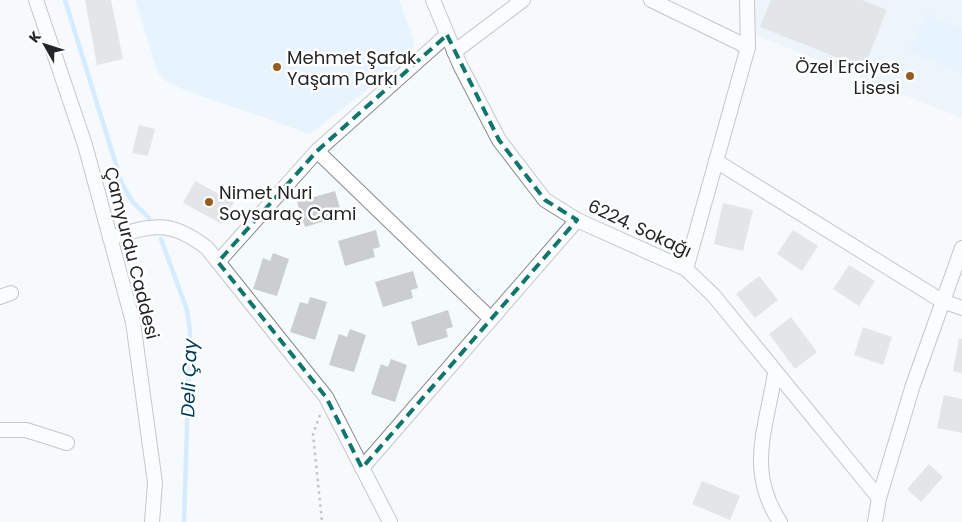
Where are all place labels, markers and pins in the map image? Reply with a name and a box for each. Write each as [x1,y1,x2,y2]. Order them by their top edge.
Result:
place label: Mehmet Şafak Yaşam Parkı [287,45,417,91]
place label: Özel Erciyes Lisesi [795,54,900,100]
marker: Mehmet Şafak Yaşam Parkı [271,61,283,73]
marker: Özel Erciyes Lisesi [904,70,916,82]
place label: Nimet Nuri Soysaraç Cami [219,180,356,226]
marker: Nimet Nuri Soysaraç Cami [203,196,215,208]

